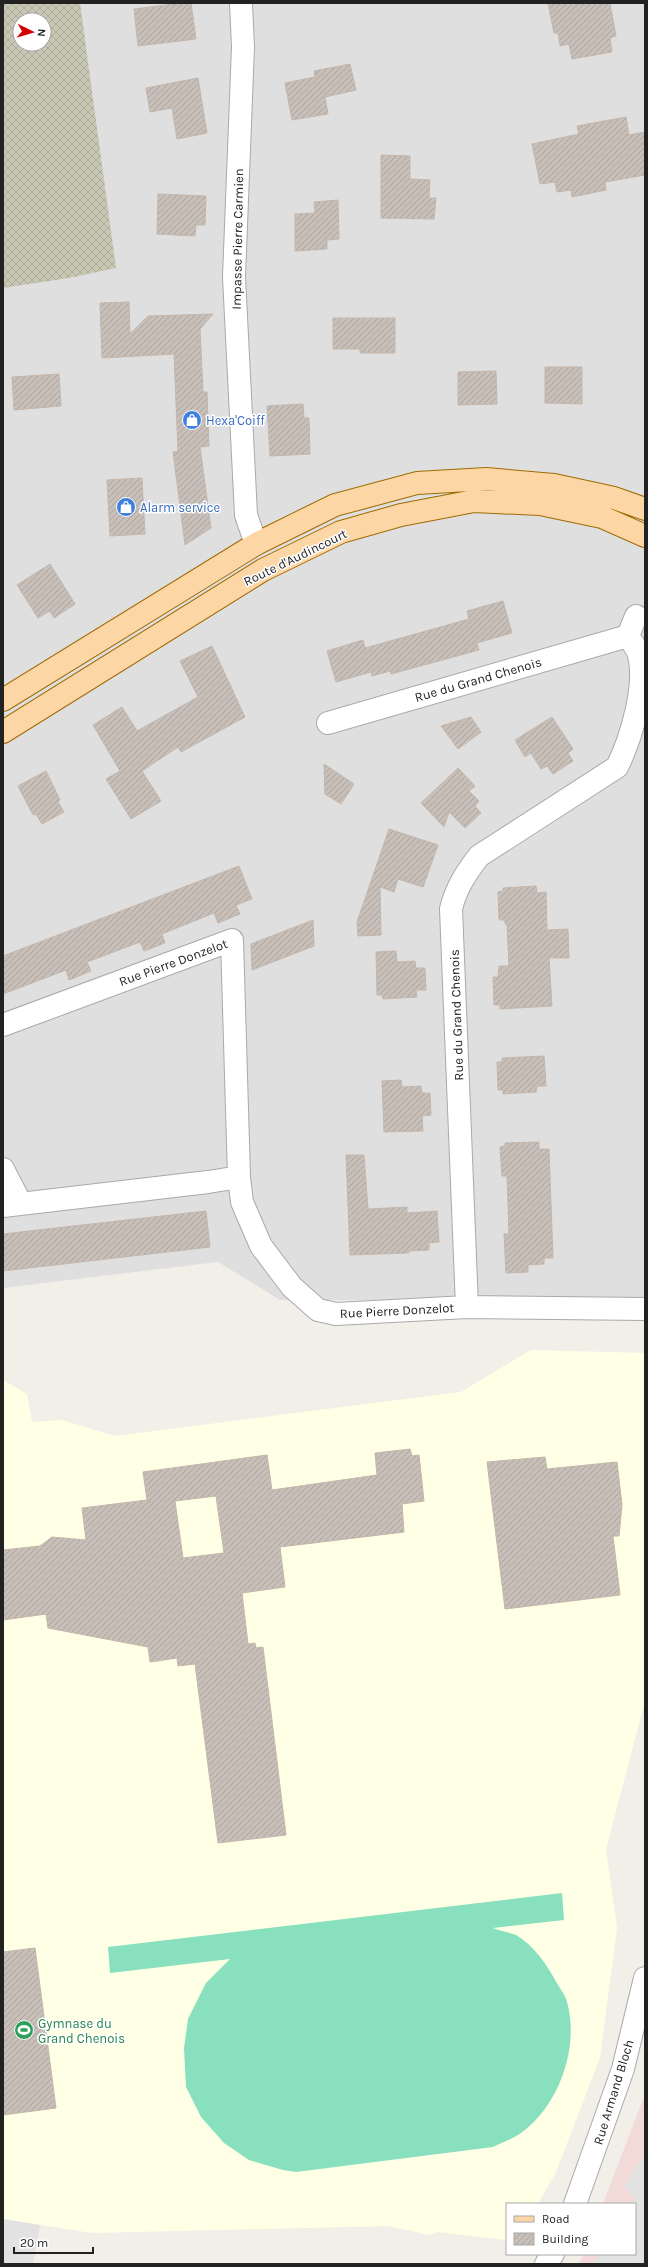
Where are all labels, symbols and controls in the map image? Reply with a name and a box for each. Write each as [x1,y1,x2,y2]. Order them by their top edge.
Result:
north arrow [12,12,52,52]
text: N [35,28,48,37]
street label: Impasse Pierre Carmien [229,168,246,310]
shop icon: Hexa'Coiff [181,409,203,431]
place label: Hexa'Coiff [206,413,265,428]
shop icon: Alarm service [115,496,137,518]
place label: Alarm service [140,500,221,515]
street label: Route d'Audincourt [241,526,349,589]
street label: Rue du Grand Chenois [413,654,543,705]
street label: Rue Pierre Donzelot [117,936,230,989]
street label: Rue du Grand Chenois [447,949,466,1081]
street label: Rue Pierre Donzelot [339,1300,455,1321]
place label: Gymnase du Grand Chenois [38,2016,125,2046]
sports icon: Gymnase du Grand Chenois [13,2019,35,2041]
street label: Rue Armand Bloch [590,2038,637,2147]
legend [506,2203,636,2255]
text: Road [542,2212,570,2226]
scale bar [14,2229,93,2255]
text: Building [542,2232,589,2246]
text: 20 m [20,2236,48,2250]

